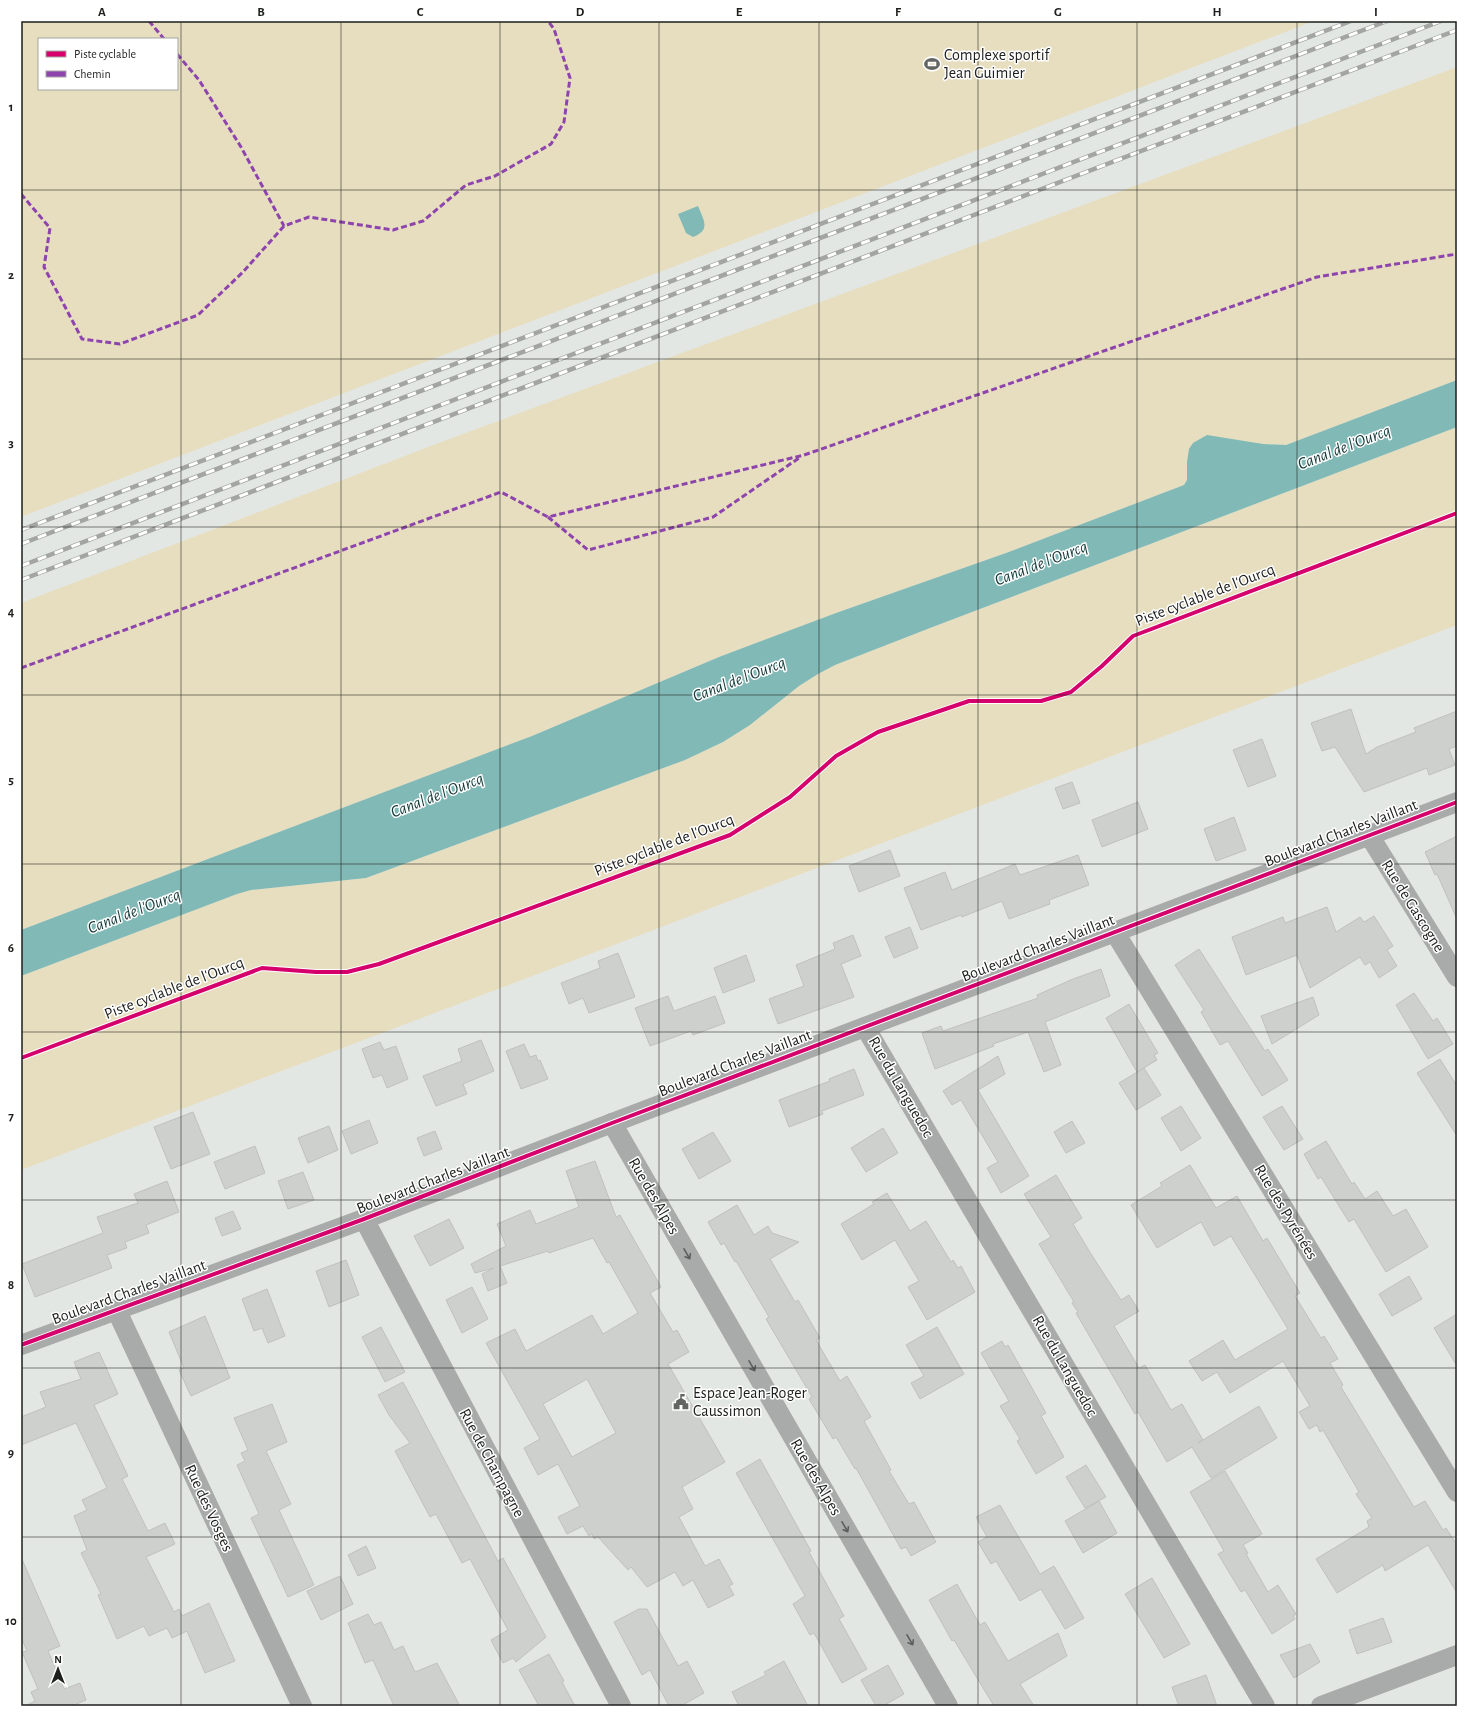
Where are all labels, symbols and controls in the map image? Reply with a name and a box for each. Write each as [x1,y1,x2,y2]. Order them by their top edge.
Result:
text: A [98,6,106,19]
text: B [257,6,265,19]
text: C [417,6,424,19]
text: D [576,6,585,19]
text: E [736,6,743,19]
text: F [895,6,902,19]
text: G [1054,6,1062,19]
text: H [1212,6,1222,19]
text: I [1374,6,1378,19]
legend [38,38,178,90]
place label: Complexe sportif Jean Guimier [944,47,1051,81]
text: Piste cyclable [74,48,136,61]
sports icon: Complexe sportif Jean Guimier [923,55,941,73]
text: Chemin [74,68,111,80]
text: 1 [9,101,13,114]
text: 2 [8,269,14,282]
water label: Canal de l'Ourcq [1295,422,1393,473]
text: 3 [8,437,14,450]
water label: Canal de l'Ourcq [992,538,1090,589]
street label: Piste cyclable de l'Ourcq [1133,561,1277,630]
text: 4 [8,606,15,619]
water label: Canal de l'Ourcq [690,654,788,705]
water label: Canal de l'Ourcq [388,770,486,821]
text: 5 [8,774,14,787]
street label: Boulevard Charles Vaillant [1262,796,1420,870]
street label: Piste cyclable de l'Ourcq [592,811,736,880]
street label: Rue de Gascogne [1378,857,1448,955]
water label: Canal de l'Ourcq [85,886,183,937]
street label: Boulevard Charles Vaillant [959,911,1117,985]
text: 6 [8,942,14,955]
street label: Piste cyclable de l'Ourcq [102,954,246,1023]
street label: Boulevard Charles Vaillant [656,1026,814,1100]
street label: Rue du Languedoc [866,1034,936,1140]
text: 7 [8,1110,14,1123]
street label: Boulevard Charles Vaillant [354,1143,512,1217]
street label: Rue des Alpes [626,1155,682,1237]
street label: Rue des Pyrénées [1251,1162,1321,1263]
one-way arrow [684,1248,692,1260]
street label: Boulevard Charles Vaillant [50,1257,208,1327]
text: 8 [8,1279,14,1292]
street label: Rue du Languedoc [1030,1313,1100,1419]
one-way arrow [749,1360,757,1372]
place label: Espace Jean-Roger Caussimon [693,1385,808,1419]
public building icon: Espace Jean-Roger Caussimon [672,1393,690,1411]
street label: Rue de Champagne [457,1406,527,1520]
street label: Rue des Alpes [788,1436,844,1518]
text: 9 [8,1447,14,1460]
street label: Rue des Vosges [182,1462,236,1554]
one-way arrow [841,1521,849,1533]
text: 10 [5,1615,17,1628]
one-way arrow [906,1634,914,1646]
north arrow [38,1649,78,1689]
text: N [54,1654,62,1665]

